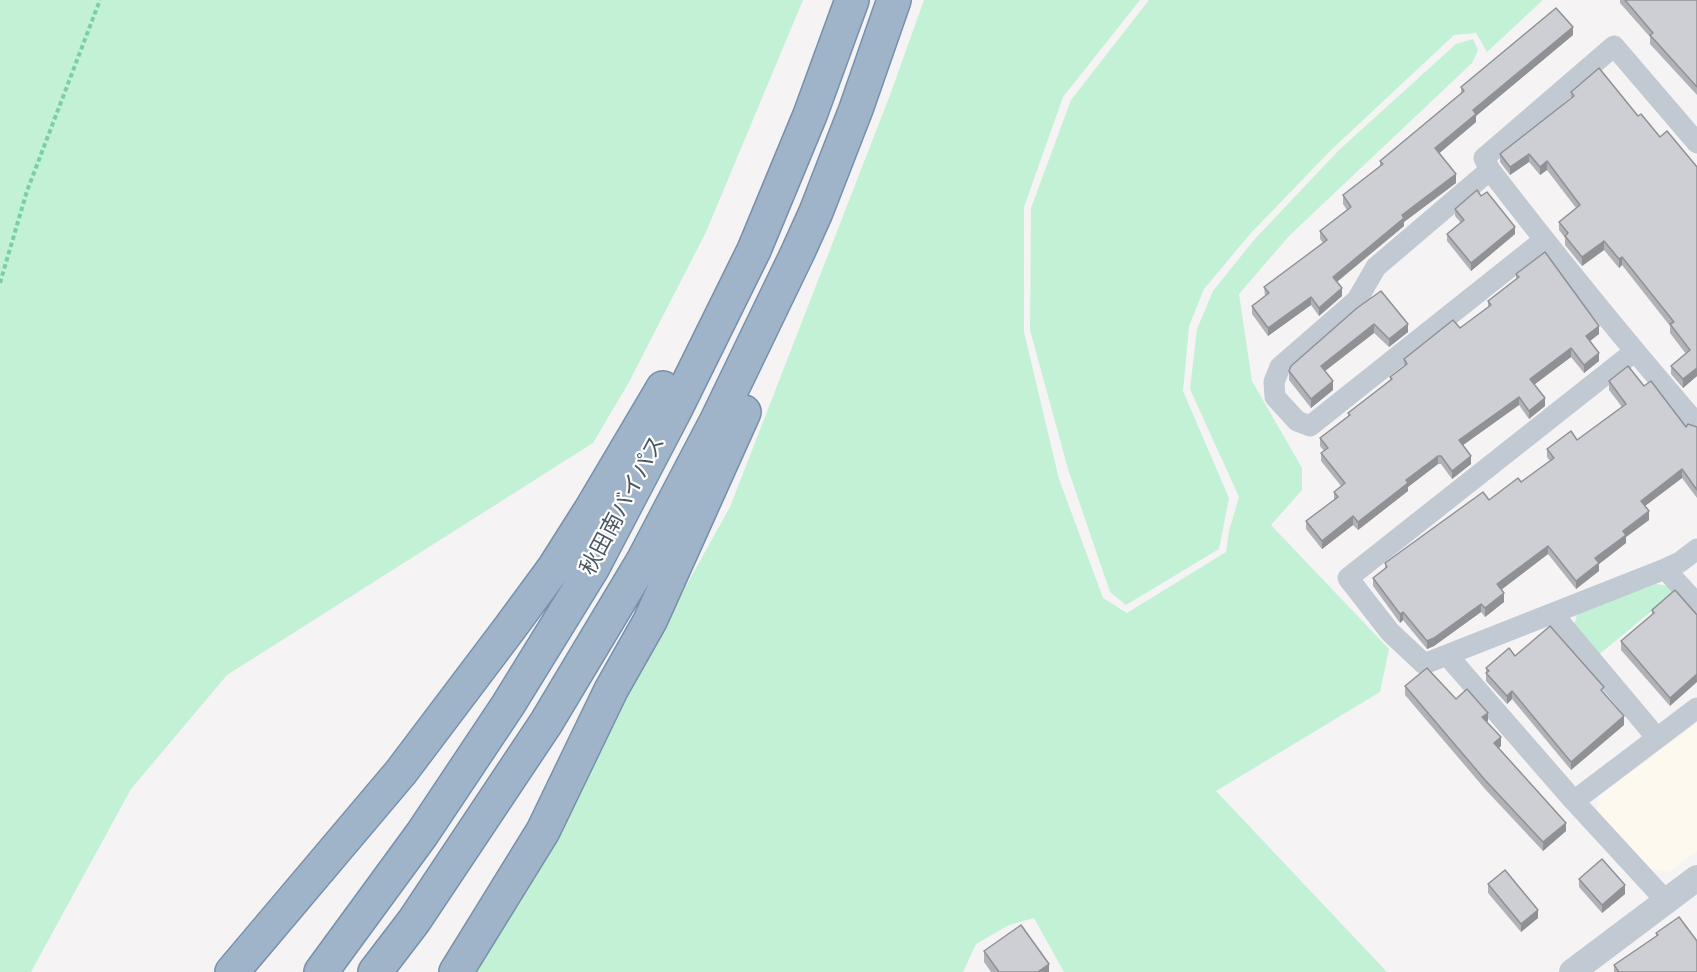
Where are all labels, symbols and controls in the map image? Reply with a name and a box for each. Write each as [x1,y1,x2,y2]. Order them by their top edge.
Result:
street label: 秋田南バイパス [576,432,672,580]

